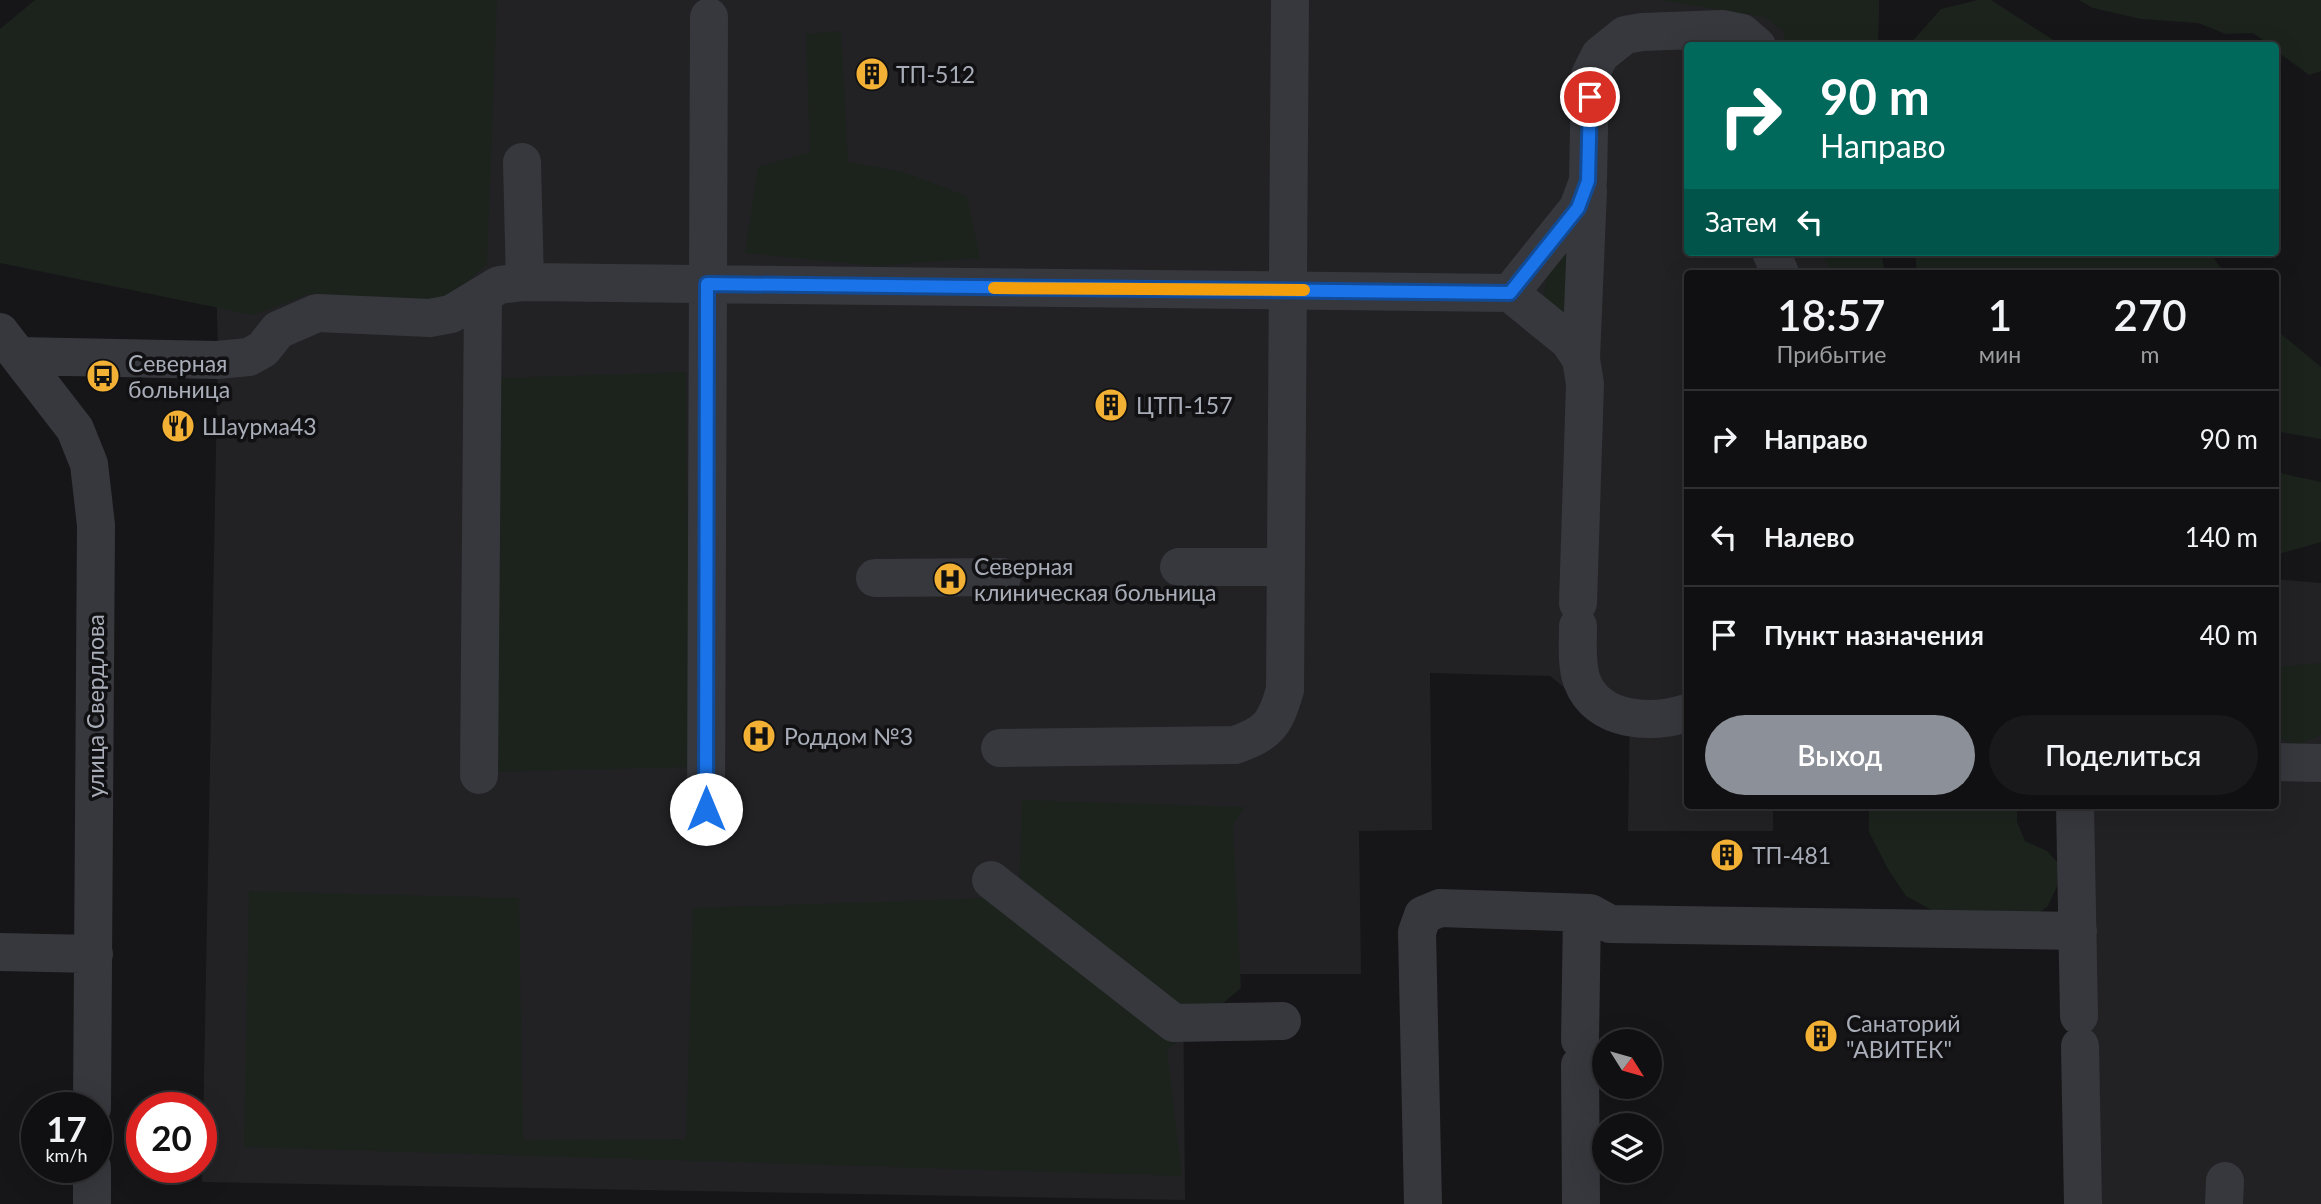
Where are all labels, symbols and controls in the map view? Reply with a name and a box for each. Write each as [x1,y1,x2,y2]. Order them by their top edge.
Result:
building icon: ТП-512 [853,55,891,93]
place label: ТП-512 [896,60,975,88]
pin [1560,67,1620,127]
text: 90 m [1820,67,1930,125]
icon: right [1705,70,1796,161]
icon: arrive [1571,78,1609,116]
text: Направо [1820,126,1946,165]
icon: left [1791,203,1829,241]
text: Затем [1705,206,1777,238]
text: 18:57 [1777,290,1885,340]
text: 1 [1988,290,2012,340]
text: 270 [2114,290,2187,340]
text: Прибытие [1776,340,1886,368]
text: мин [1979,340,2021,368]
text: m [2141,340,2160,368]
place label: Северная больница [128,349,230,403]
bus stop icon: Северная больница [84,357,122,395]
building icon: ЦТП-157 [1092,386,1130,424]
place label: ЦТП-157 [1136,391,1233,419]
restaurant icon: Шаурма43 [159,407,197,445]
place label: Шаурма43 [202,412,317,440]
icon: right [1705,420,1743,458]
text: Направо [1764,423,1868,455]
text: 90 m [2200,423,2258,455]
icon: left [1705,518,1743,556]
text: Налево [1764,521,1854,553]
text: 140 m [2185,521,2258,553]
place label: Северная клиническая больница [974,552,1216,606]
hospital icon: Северная клиническая больница [931,560,969,598]
street label: улица Свердлова [81,614,109,798]
icon: arrive [1705,616,1743,654]
text: Пункт назначения [1764,619,1984,651]
text: 40 m [2200,619,2258,651]
button: Выход [1705,715,1975,795]
button: Поделиться [1989,715,2258,795]
hospital icon: Роддом №3 [740,717,778,755]
place label: Роддом №3 [784,722,913,750]
position arrow [669,772,743,846]
building icon: ТП-481 [1708,836,1746,874]
place label: ТП-481 [1752,841,1831,869]
place label: Санаторий "АВИТЕК" [1846,1009,1960,1063]
building icon: Санаторий "АВИТЕК" [1802,1017,1840,1055]
north arrow [1592,1029,1662,1099]
map controls [1592,1029,1662,1183]
speed limit sign: 20 [126,1092,217,1183]
text: 17 [46,1107,87,1149]
button: layers [1592,1113,1662,1183]
text: km/h [45,1144,88,1166]

